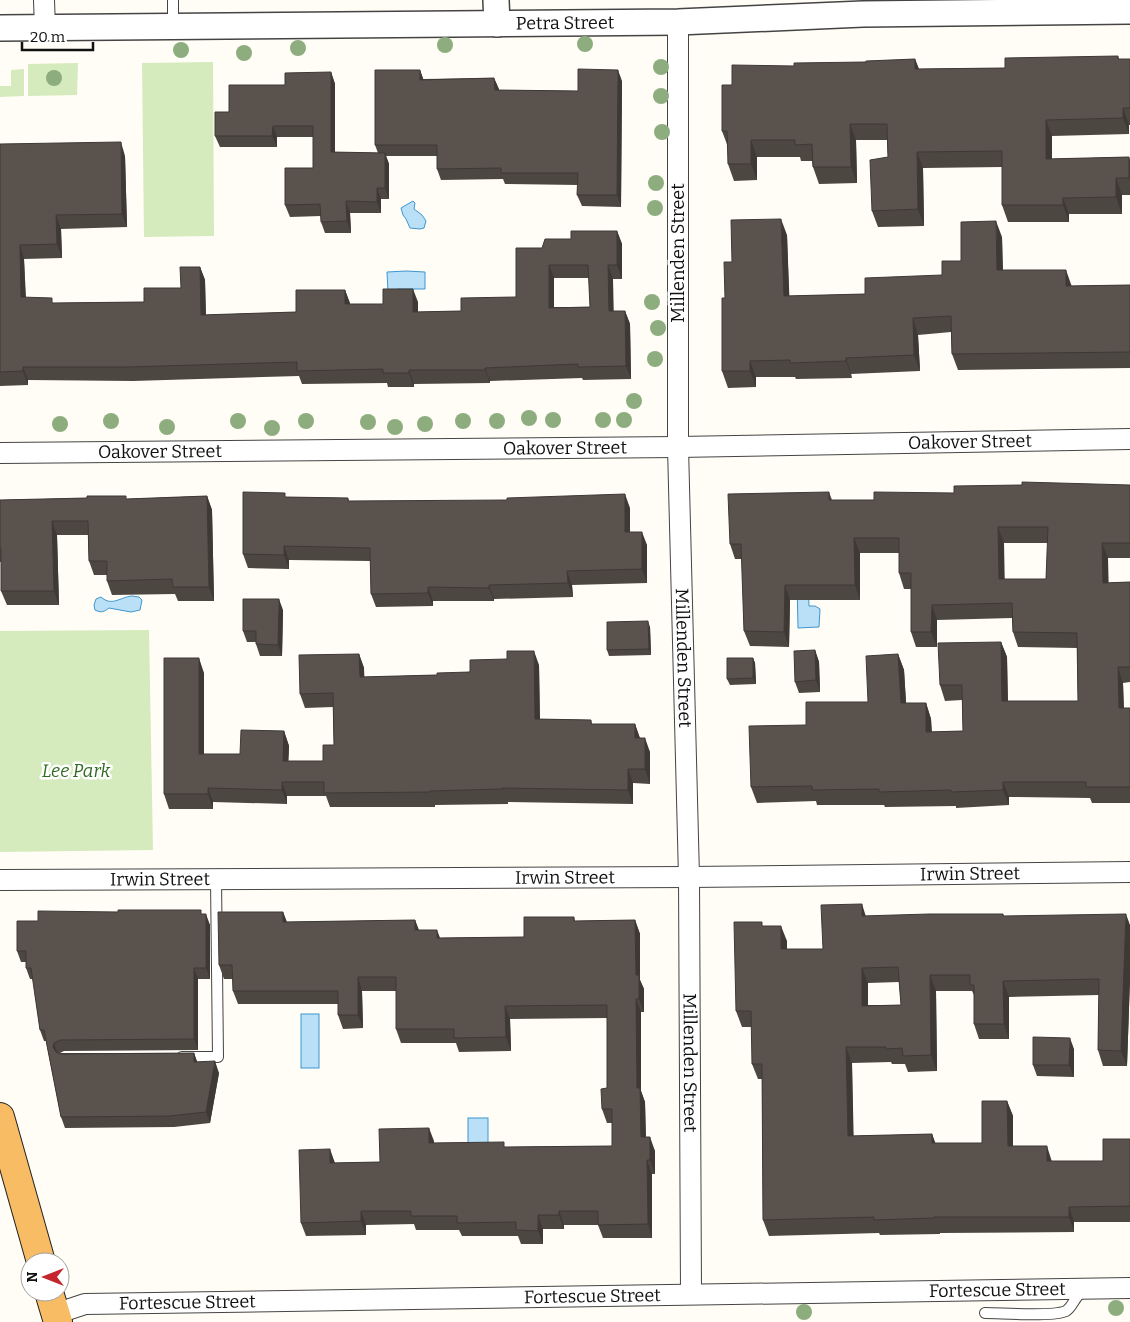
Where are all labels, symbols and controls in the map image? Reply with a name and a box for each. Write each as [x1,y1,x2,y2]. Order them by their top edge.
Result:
street label: Petra Street [516,12,615,34]
scale bar [22,20,94,52]
text: 20 m [30,28,66,46]
street label: Millenden Street [667,183,689,323]
street label: Oakover Street [908,430,1033,454]
street label: Oakover Street [503,436,628,460]
street label: Oakover Street [98,440,223,463]
street label: Millenden Street [671,588,696,728]
park label: Lee Park [42,760,111,782]
street label: Irwin Street [920,862,1021,885]
street label: Irwin Street [515,866,616,889]
street label: Irwin Street [110,868,211,891]
street label: Millenden Street [679,993,701,1133]
north arrow [20,1252,70,1302]
text: N [24,1271,41,1282]
street label: Fortescue Street [929,1278,1066,1302]
street label: Fortescue Street [524,1284,661,1308]
street label: Fortescue Street [119,1290,256,1314]

